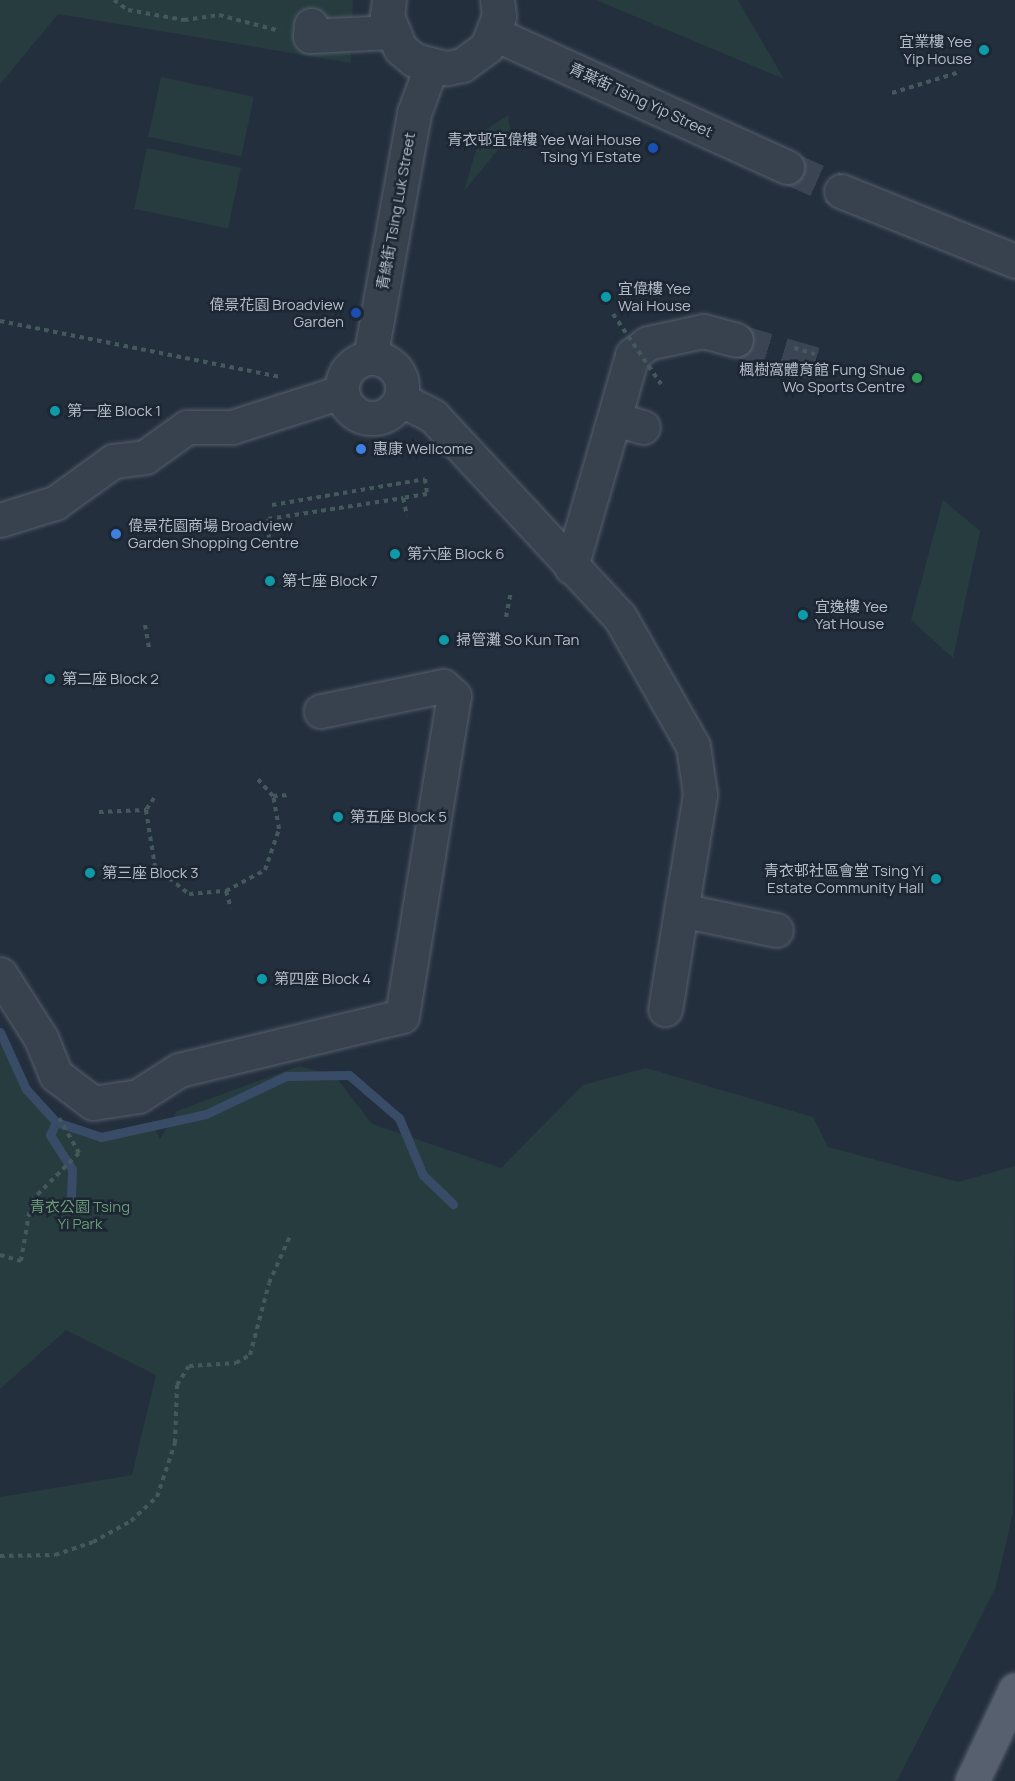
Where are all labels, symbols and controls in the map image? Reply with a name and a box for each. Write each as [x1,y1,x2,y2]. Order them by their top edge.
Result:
place label: 宜業樓 Yee Yip House [899,32,972,67]
marker: 宜業樓 Yee Yip House [977,43,991,57]
street label: 青葉街 Tsing Yip Street [567,59,715,141]
place label: 青衣邨宜偉樓 Yee Wai House Tsing Yi Estate [447,130,641,165]
street label: 青綠街 Tsing Luk Street [373,131,419,291]
marker: 青衣邨宜偉樓 Yee Wai House Tsing Yi Estate [646,141,660,155]
place label: 宜偉樓 Yee Wai House [618,279,691,314]
marker: 宜偉樓 Yee Wai House [599,290,613,304]
place label: 偉景花園 Broadview Garden [209,295,344,330]
marker: 偉景花園 Broadview Garden [349,306,363,320]
place label: 楓樹窩體育館 Fung Shue Wo Sports Centre [739,360,905,395]
marker: 楓樹窩體育館 Fung Shue Wo Sports Centre [910,371,924,385]
place label: 第一座 Block 1 [67,402,161,420]
marker: 第一座 Block 1 [48,404,62,418]
place label: 惠康 Wellcome [373,440,473,458]
marker: 惠康 Wellcome [354,442,368,456]
place label: 偉景花園商場 Broadview Garden Shopping Centre [128,516,299,551]
marker: 偉景花園商場 Broadview Garden Shopping Centre [109,527,123,541]
place label: 第六座 Block 6 [407,545,505,563]
marker: 第六座 Block 6 [388,547,402,561]
place label: 第七座 Block 7 [282,572,378,590]
marker: 第七座 Block 7 [263,574,277,588]
place label: 宜逸樓 Yee Yat House [815,597,888,632]
marker: 宜逸樓 Yee Yat House [796,608,810,622]
place label: 掃管灘 So Kun Tan [456,631,579,649]
marker: 掃管灘 So Kun Tan [437,633,451,647]
place label: 第二座 Block 2 [62,670,159,688]
marker: 第二座 Block 2 [43,672,57,686]
place label: 第五座 Block 5 [350,808,447,826]
marker: 第五座 Block 5 [331,810,345,824]
place label: 青衣邨社區會堂 Tsing Yi Estate Community Hall [764,861,924,896]
place label: 第三座 Block 3 [102,864,199,882]
marker: 第三座 Block 3 [83,866,97,880]
marker: 青衣邨社區會堂 Tsing Yi Estate Community Hall [929,872,943,886]
place label: 第四座 Block 4 [274,970,371,988]
marker: 第四座 Block 4 [255,972,269,986]
park label: 青衣公園 Tsing Yi Park [30,1197,130,1232]

